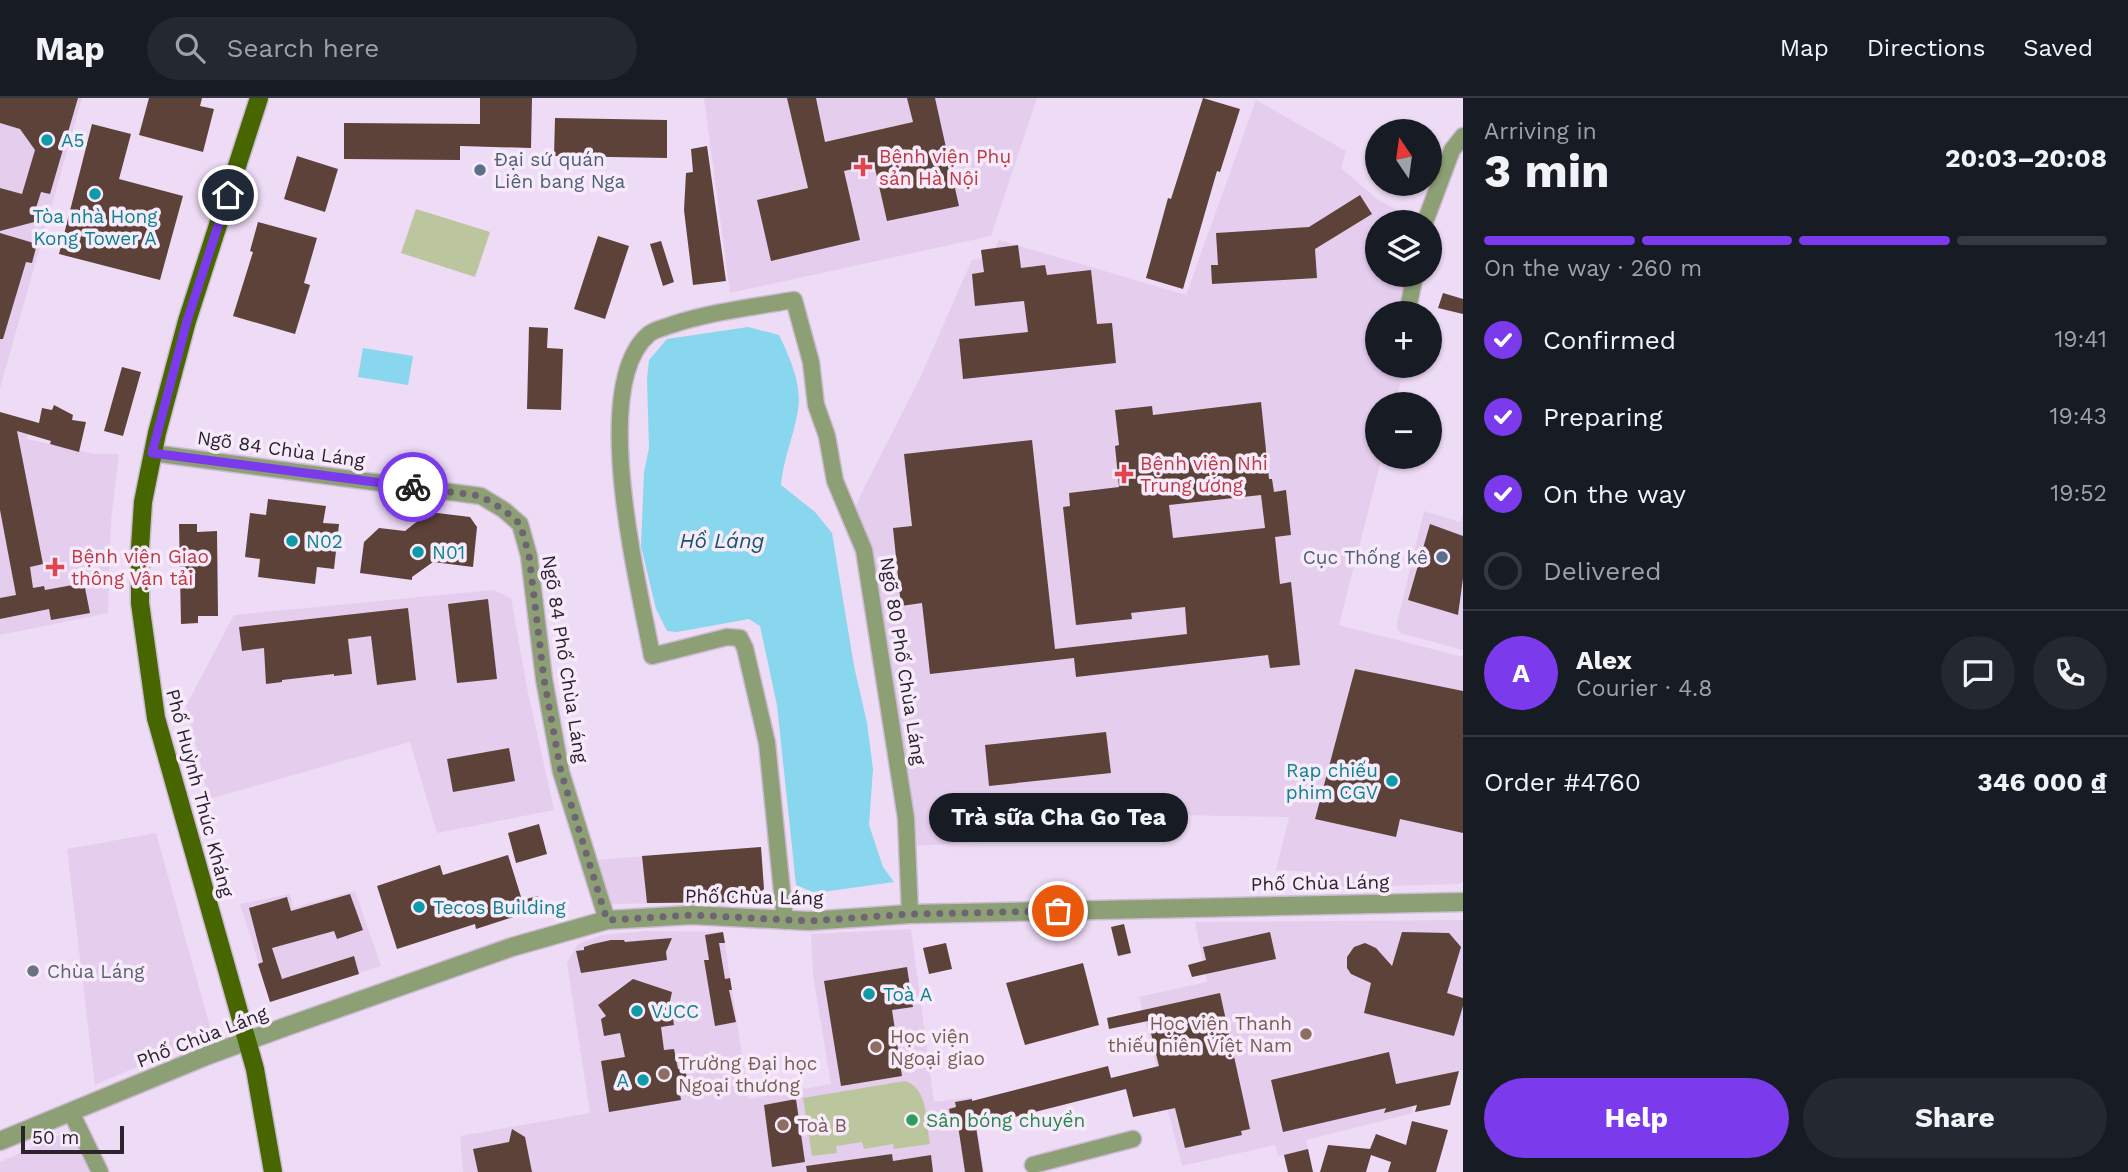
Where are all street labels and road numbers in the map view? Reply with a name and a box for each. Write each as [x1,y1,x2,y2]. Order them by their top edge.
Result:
street label: Ngõ 84 Chùa Láng [196,426,367,472]
street label: Ngõ 84 Phố Chùa Láng [537,553,593,765]
street label: Ngõ 80 Phố Chùa Láng [875,555,931,768]
street label: Phố Huỳnh Thúc Kháng [161,686,239,900]
street label: Phố Chùa Láng [1251,870,1390,896]
street label: Phố Chùa Láng [685,884,824,910]
street label: Phố Chùa Láng [133,1001,272,1073]

